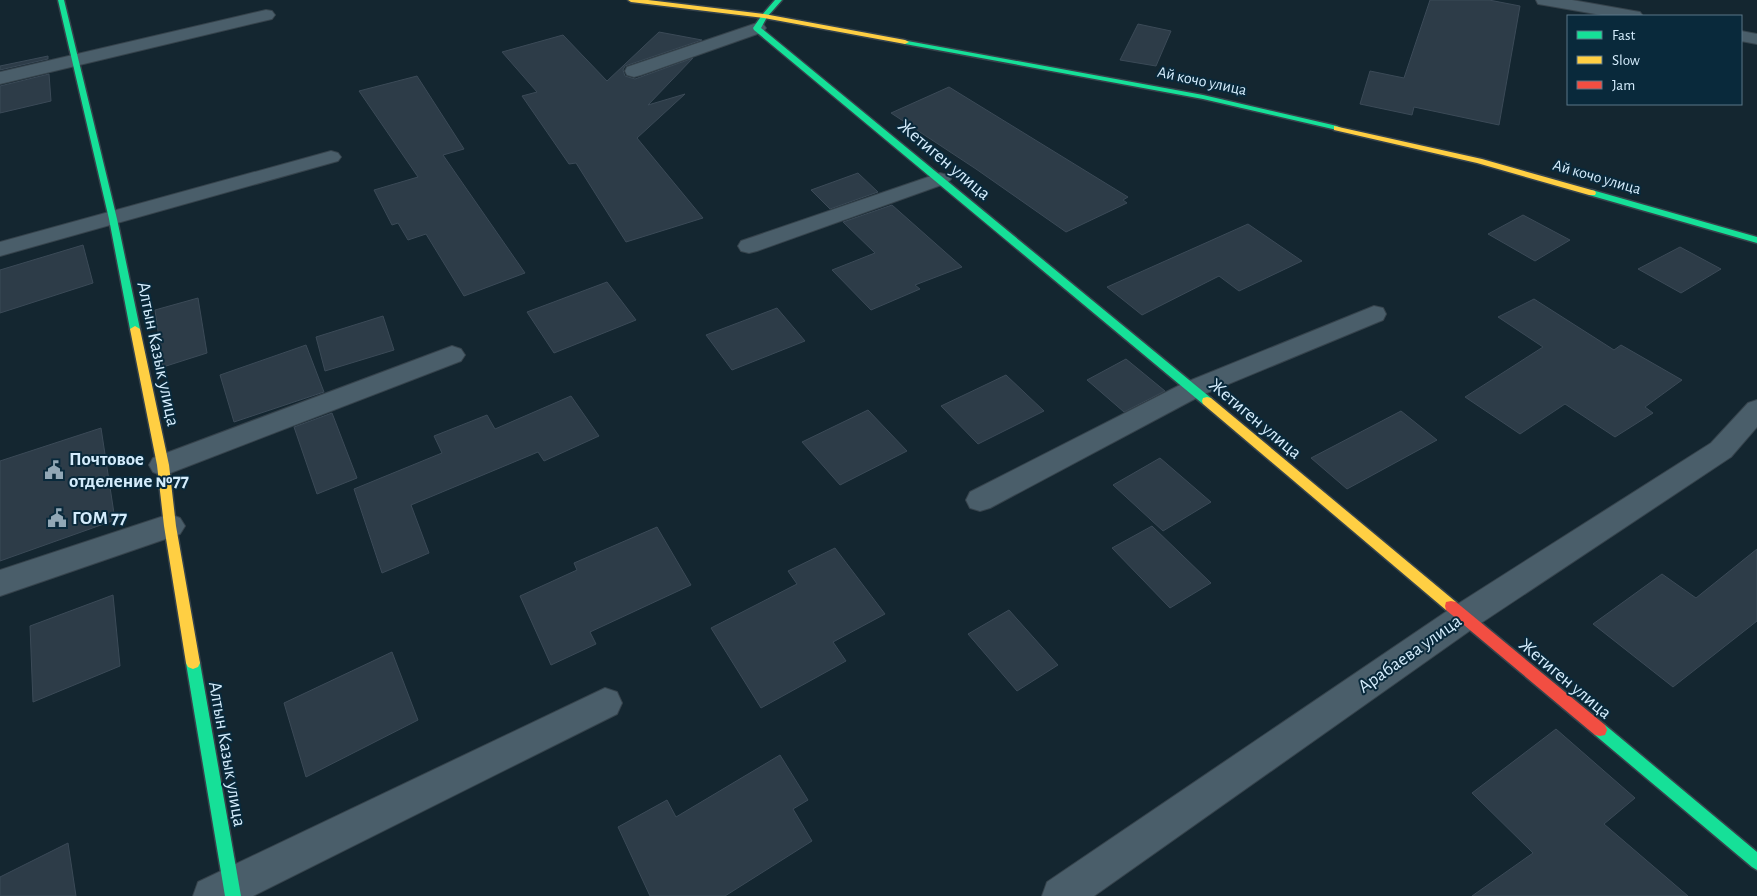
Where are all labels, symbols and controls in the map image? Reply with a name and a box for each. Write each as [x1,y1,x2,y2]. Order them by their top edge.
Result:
legend [1567,15,1742,105]
text: Fast [1612,28,1636,43]
text: Slow [1612,53,1640,68]
street label: Ай кочо улица [1156,64,1248,99]
text: Jam [1612,78,1635,93]
street label: Жетиген улица [894,116,994,204]
street label: Ай кочо улица [1551,157,1643,198]
street label: Алтын Казык улица [133,280,183,428]
street label: Жетиген улица [1205,375,1305,463]
place label: Почтовое отделение №77 [69,450,189,491]
public building icon: Почтовое отделение №77 [43,459,65,481]
public building icon: ГОМ 77 [46,507,68,529]
place label: ГОМ 77 [72,509,127,528]
street label: Арабаева улица [1355,611,1466,697]
street label: Жетиген улица [1515,635,1615,723]
street label: Алтын Казык улица [205,680,249,828]

